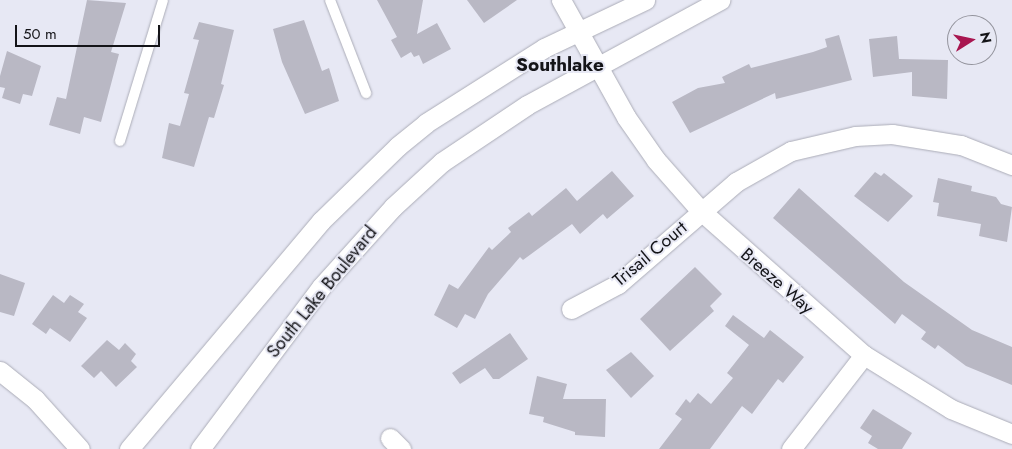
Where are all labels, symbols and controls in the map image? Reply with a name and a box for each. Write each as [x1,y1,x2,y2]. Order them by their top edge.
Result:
scale bar [18,15,162,47]
north arrow [947,15,997,65]
text: 50 m [23,23,57,45]
text: N [975,30,997,45]
district label: Southlake [516,54,604,76]
street label: Trisail Court [609,217,691,291]
street label: South Lake Boulevard [262,222,382,362]
street label: Breeze Way [736,244,818,318]

